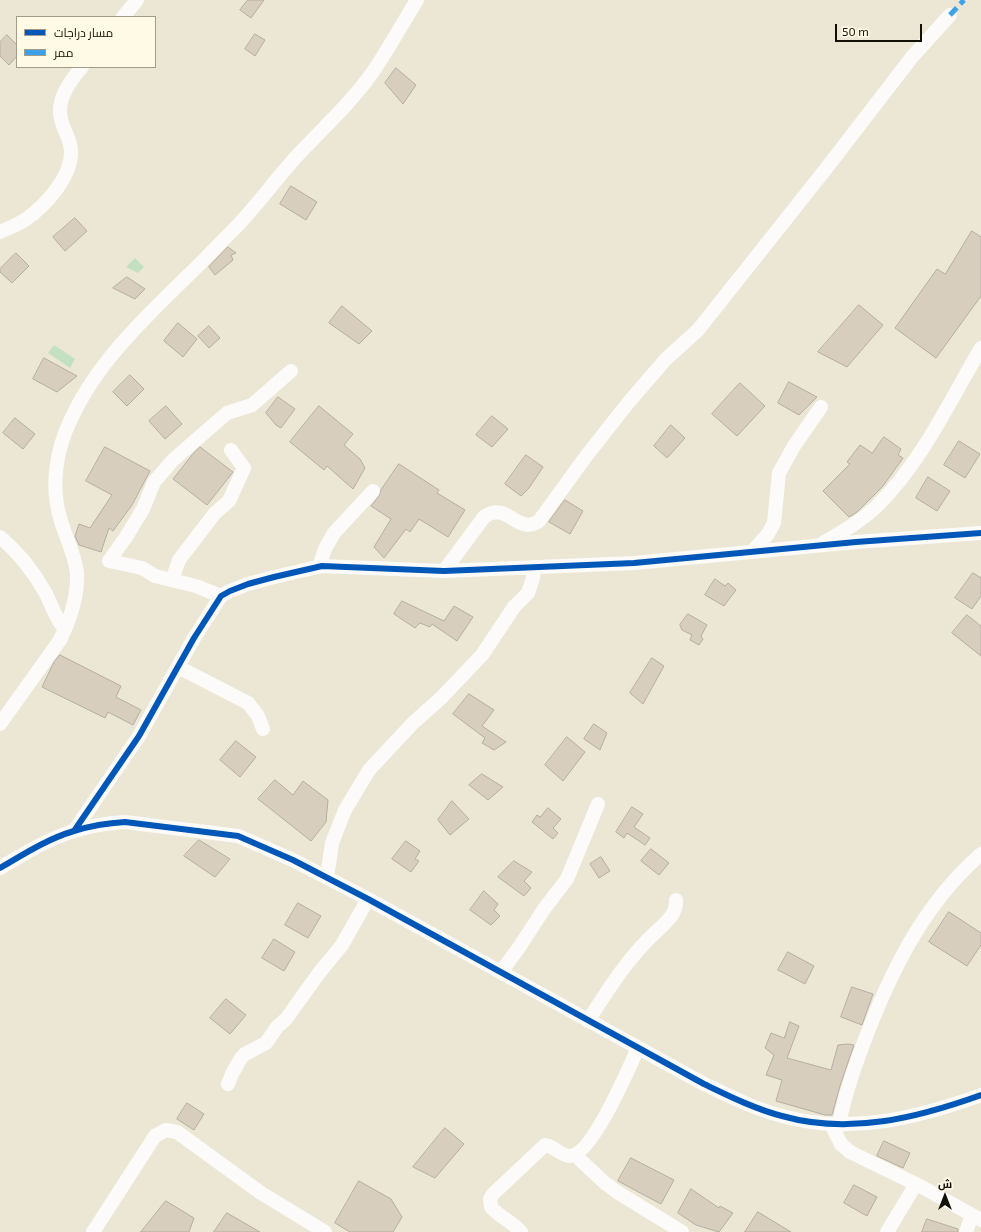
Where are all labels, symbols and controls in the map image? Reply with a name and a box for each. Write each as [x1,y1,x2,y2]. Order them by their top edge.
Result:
legend [16,16,156,68]
scale bar [837,16,924,42]
text: 50 m [842,24,869,38]
text: مسار دراجات [54,25,113,39]
text: ممر [54,45,73,59]
north arrow [925,1176,965,1216]
text: ش [938,1177,952,1190]

